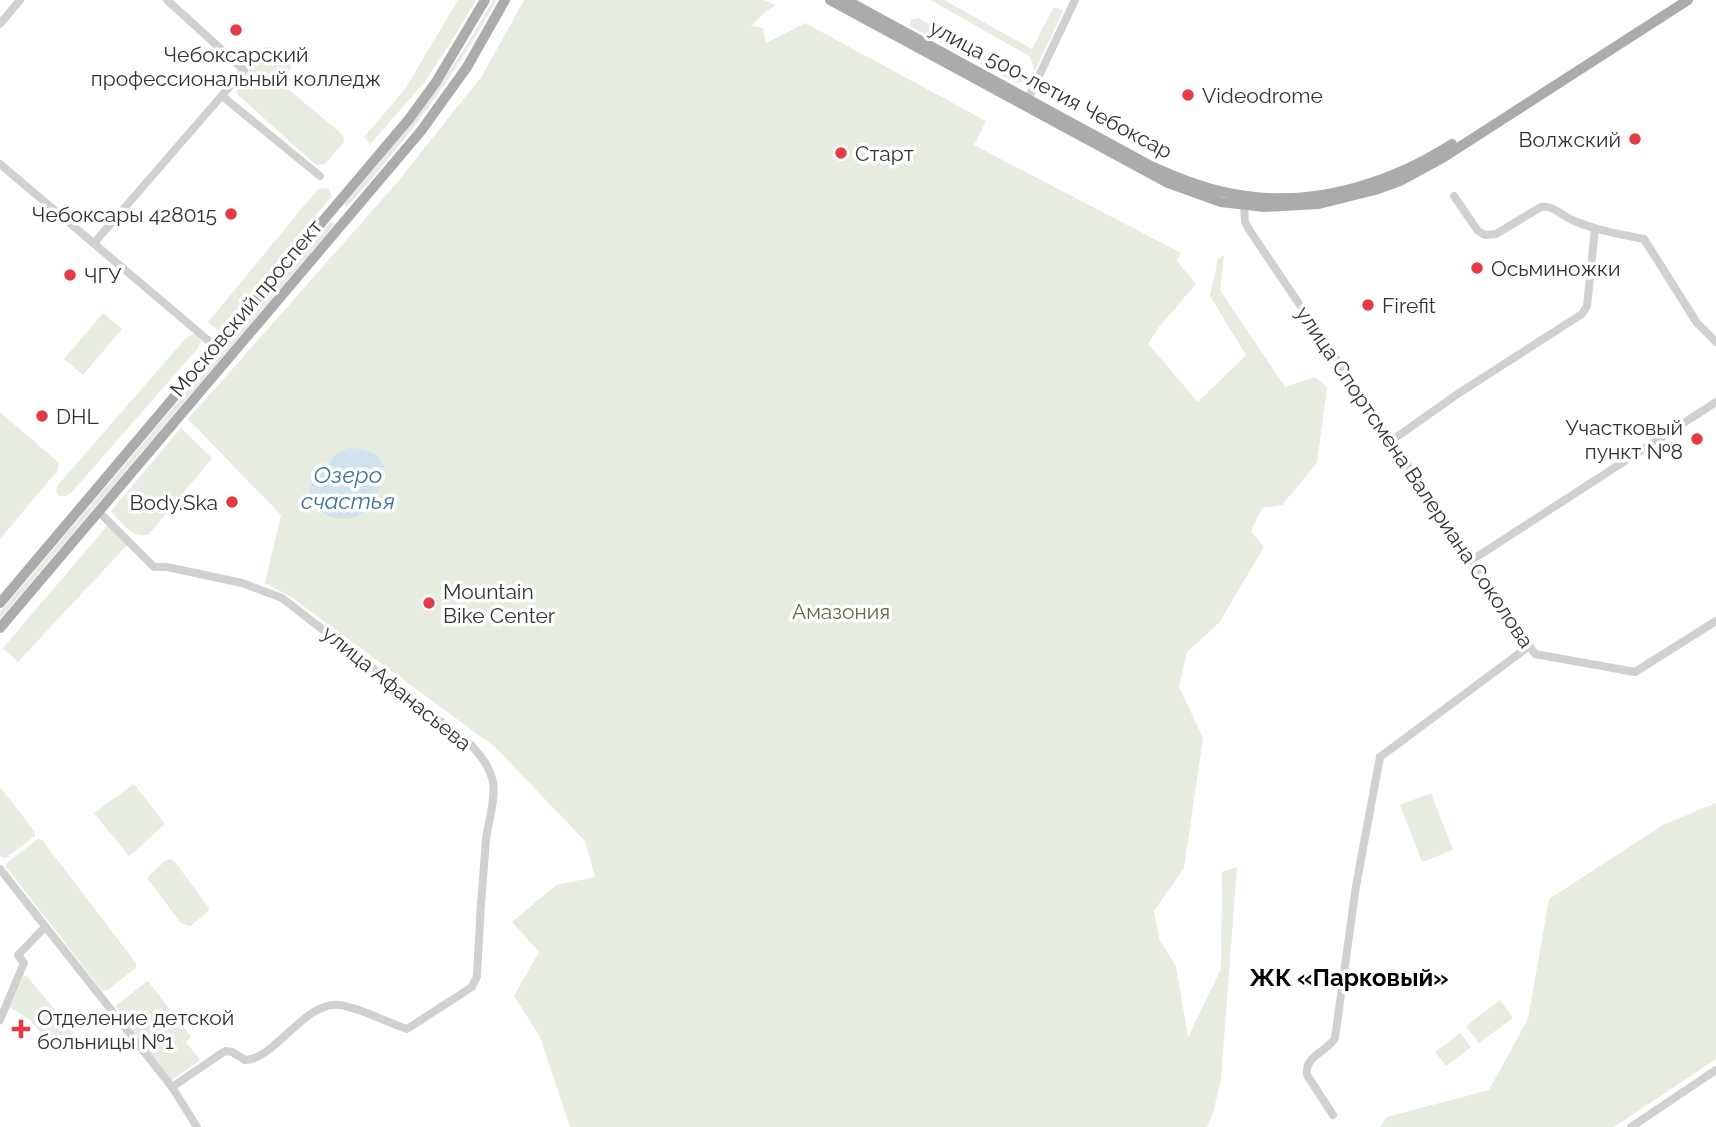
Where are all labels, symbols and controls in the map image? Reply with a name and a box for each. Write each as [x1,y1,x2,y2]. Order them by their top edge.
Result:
street label: улица 500-летия Чебоксар [925,14,1177,164]
marker: Чебоксарский профессиональный колледж [228,22,244,38]
place label: Чебоксарский профессиональный колледж [91,42,381,91]
place label: Videodrome [1202,83,1323,108]
marker: Videodrome [1180,87,1196,103]
place label: Волжский [1519,127,1621,152]
marker: Волжский [1627,131,1643,147]
place label: Старт [855,141,914,166]
marker: Старт [833,145,849,161]
place label: Чебоксары 428015 [32,202,217,227]
marker: Чебоксары 428015 [223,206,239,222]
street label: Московский проспект [165,214,327,402]
place label: Осьминожки [1491,256,1620,281]
marker: Осьминожки [1469,260,1485,276]
place label: ЧГУ [84,263,122,288]
marker: ЧГУ [62,267,78,283]
place label: Firefit [1382,293,1436,318]
marker: Firefit [1360,297,1376,313]
street label: улица Спортсмена Валериана Соколова [1291,301,1539,653]
place label: DHL [56,404,99,429]
marker: DHL [34,408,50,424]
place label: Участковый пункт №8 [1565,415,1683,464]
marker: Участковый пункт №8 [1689,431,1705,447]
water label: Озеро счастья [301,461,395,514]
place label: Body.Ska [129,490,218,515]
marker: Body.Ska [224,494,240,510]
place label: Mountain Bike Center [443,579,556,628]
marker: Mountain Bike Center [421,595,437,611]
park label: Амазония [792,599,890,624]
street label: улица Афанасьева [317,620,477,756]
district label: ЖК «Парковый» [1249,963,1449,992]
place label: Отделение детской больницы №1 [37,1005,234,1054]
marker: Отделение детской больницы №1 [11,1019,31,1039]

